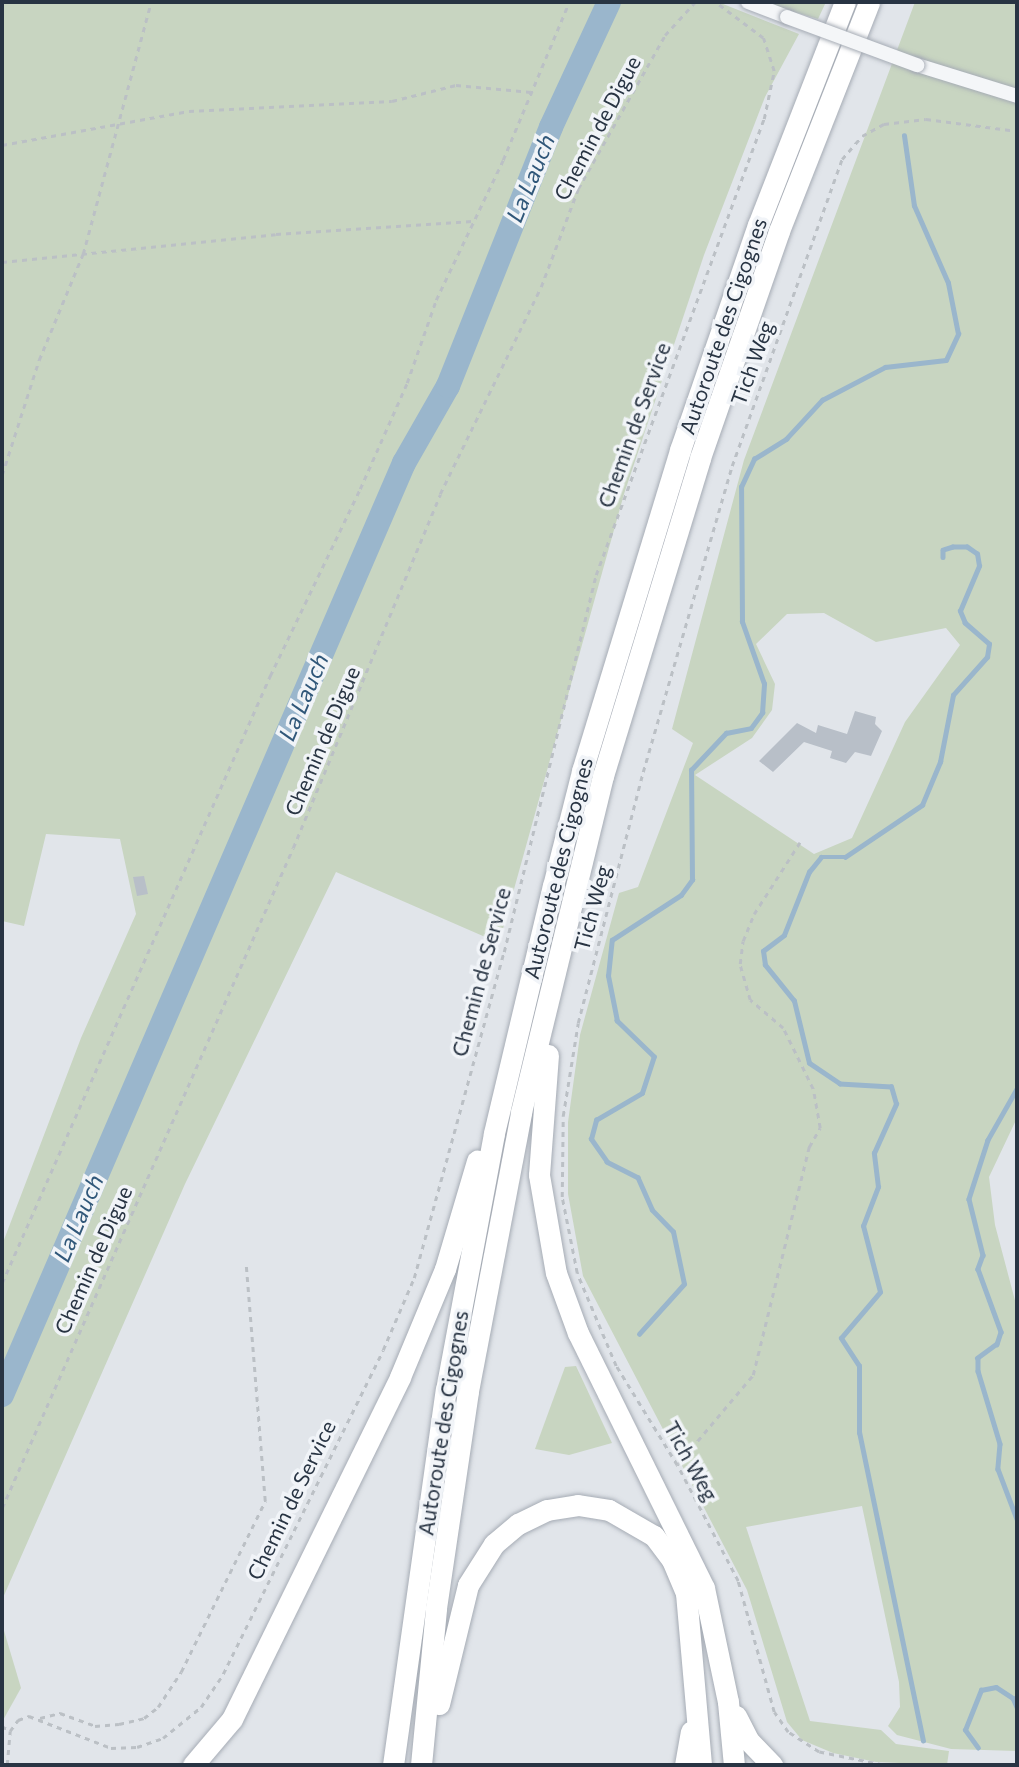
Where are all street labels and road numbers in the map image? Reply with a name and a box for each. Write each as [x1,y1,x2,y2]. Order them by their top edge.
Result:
street label: Chemin de Digue [548,52,646,204]
street label: Autoroute des Cigognes [674,214,772,438]
street label: Tich Weg [725,317,779,409]
street label: Chemin de Service [592,339,676,511]
street label: Chemin de Digue [279,663,365,819]
street label: Autoroute des Cigognes [518,755,598,981]
street label: Tich Weg [568,862,616,954]
street label: Chemin de Service [446,885,516,1059]
street label: Chemin de Digue [49,1182,137,1338]
street label: Autoroute des Cigognes [413,1309,473,1537]
street label: Chemin de Service [242,1416,340,1584]
street label: Tich Weg [659,1417,723,1505]

